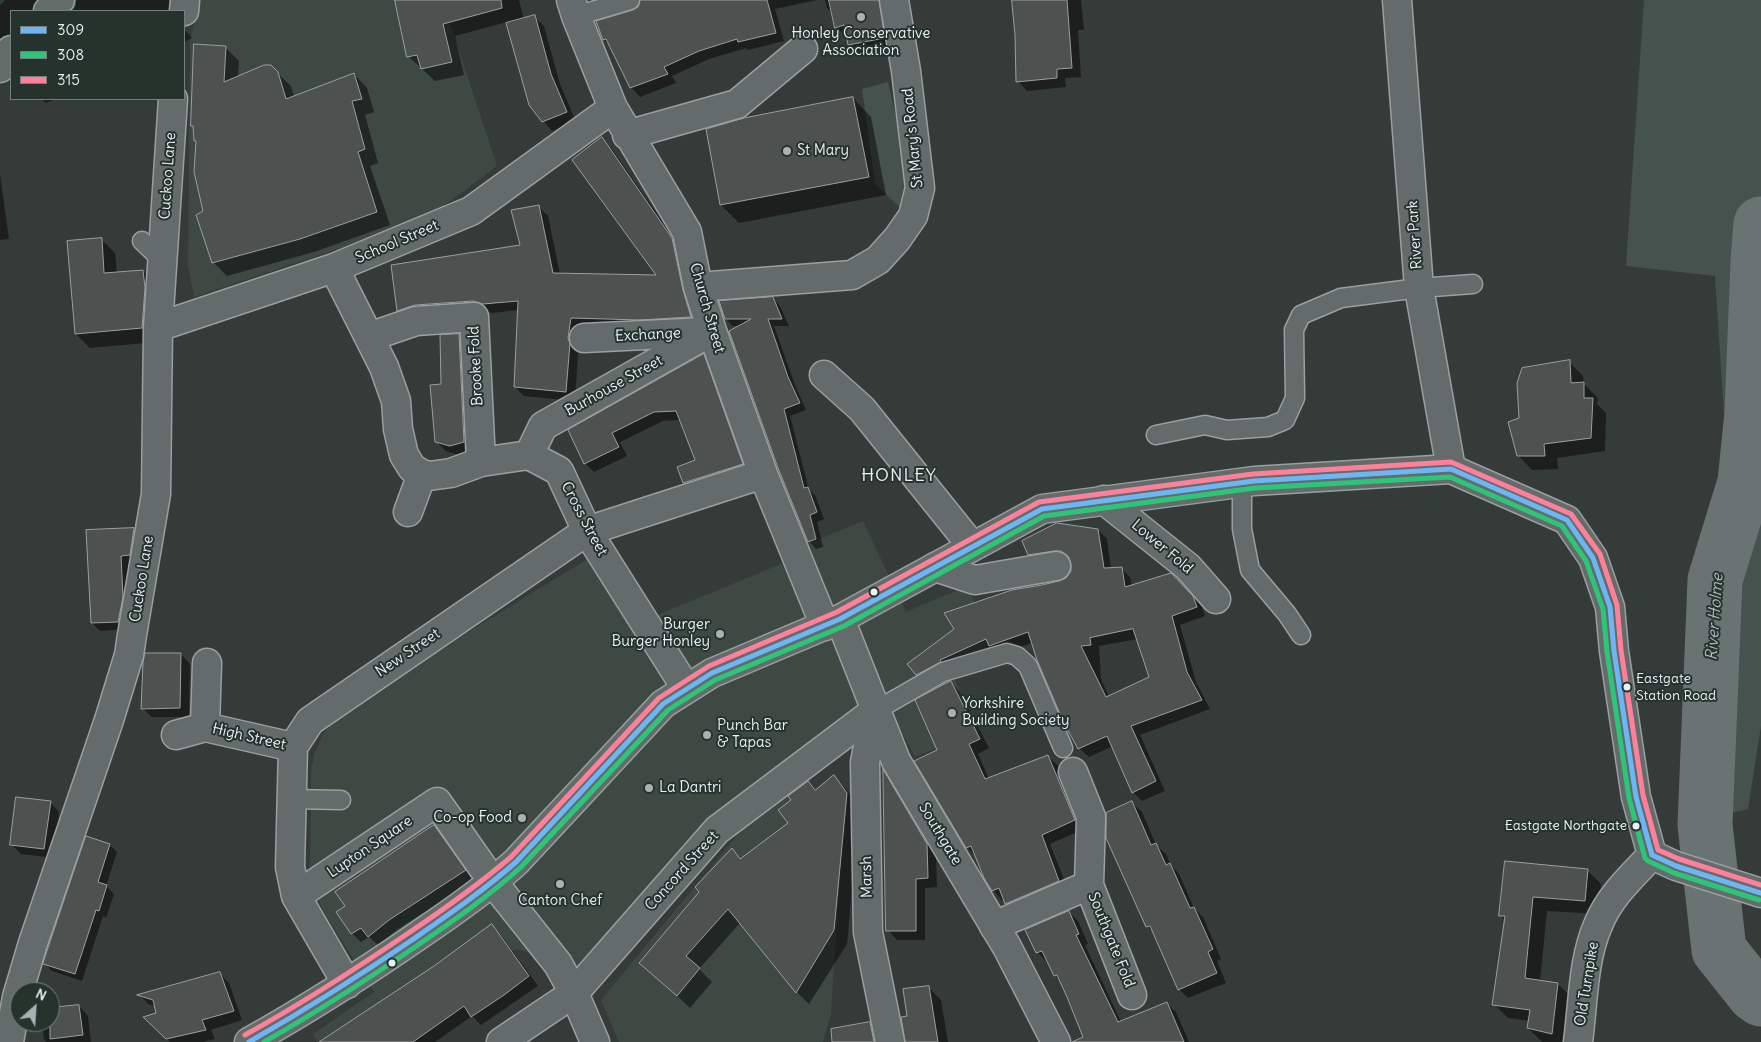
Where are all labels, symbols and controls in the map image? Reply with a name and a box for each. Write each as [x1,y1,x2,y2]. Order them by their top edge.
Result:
legend [10,10,185,100]
marker: Honley Conservative Association [855,11,867,23]
text: 309 [57,20,84,39]
place label: Honley Conservative Association [792,25,930,60]
text: 308 [57,45,84,64]
text: 315 [57,70,80,89]
street label: St Mary's Road [899,87,927,189]
street label: Cuckoo Lane [156,132,180,220]
place label: St Mary [797,142,849,160]
marker: St Mary [781,145,793,157]
street label: River Park [1404,200,1426,270]
street label: School Street [353,216,441,268]
street label: Church Street [686,261,728,355]
street label: Exchange [615,324,681,346]
street label: Brooke Fold [465,325,487,407]
street label: Burhouse Street [562,352,666,420]
district label: HONLEY [860,465,938,487]
street label: Cross Street [557,479,611,559]
street label: Lower Fold [1128,516,1196,578]
street label: Cuckoo Lane [126,534,158,624]
water label: River Holme [1702,573,1728,661]
unlabelled marker [869,587,879,597]
place label: Burger Burger Honley [611,616,710,651]
street label: New Street [372,625,444,681]
marker: Burger Burger Honley [714,628,726,640]
place label: Eastgate Station Road [1636,671,1716,704]
marker: Eastgate Station Road [1622,682,1632,692]
place label: Yorkshire Building Society [962,695,1070,730]
marker: Yorkshire Building Society [946,707,958,719]
place label: Punch Bar & Tapas [717,717,788,752]
street label: High Street [211,720,287,754]
marker: Punch Bar & Tapas [701,729,713,741]
place label: La Dantri [659,779,721,797]
marker: La Dantri [643,782,655,794]
street label: Southgate [914,800,966,868]
place label: Co-op Food [433,809,512,827]
street label: Lupton Square [324,812,416,882]
marker: Co-op Food [516,812,528,824]
place label: Eastgate Northgate [1505,818,1627,834]
marker: Eastgate Northgate [1631,821,1641,831]
street label: Concord Street [641,827,723,915]
street label: Marsh [858,856,876,898]
marker: Canton Chef [554,878,566,890]
street label: Southgate Fold [1084,890,1138,990]
place label: Canton Chef [518,892,602,910]
street label: Old Turnpike [1571,940,1603,1028]
unlabelled marker [387,958,397,968]
north arrow [10,982,60,1032]
text: N [33,984,49,1005]

